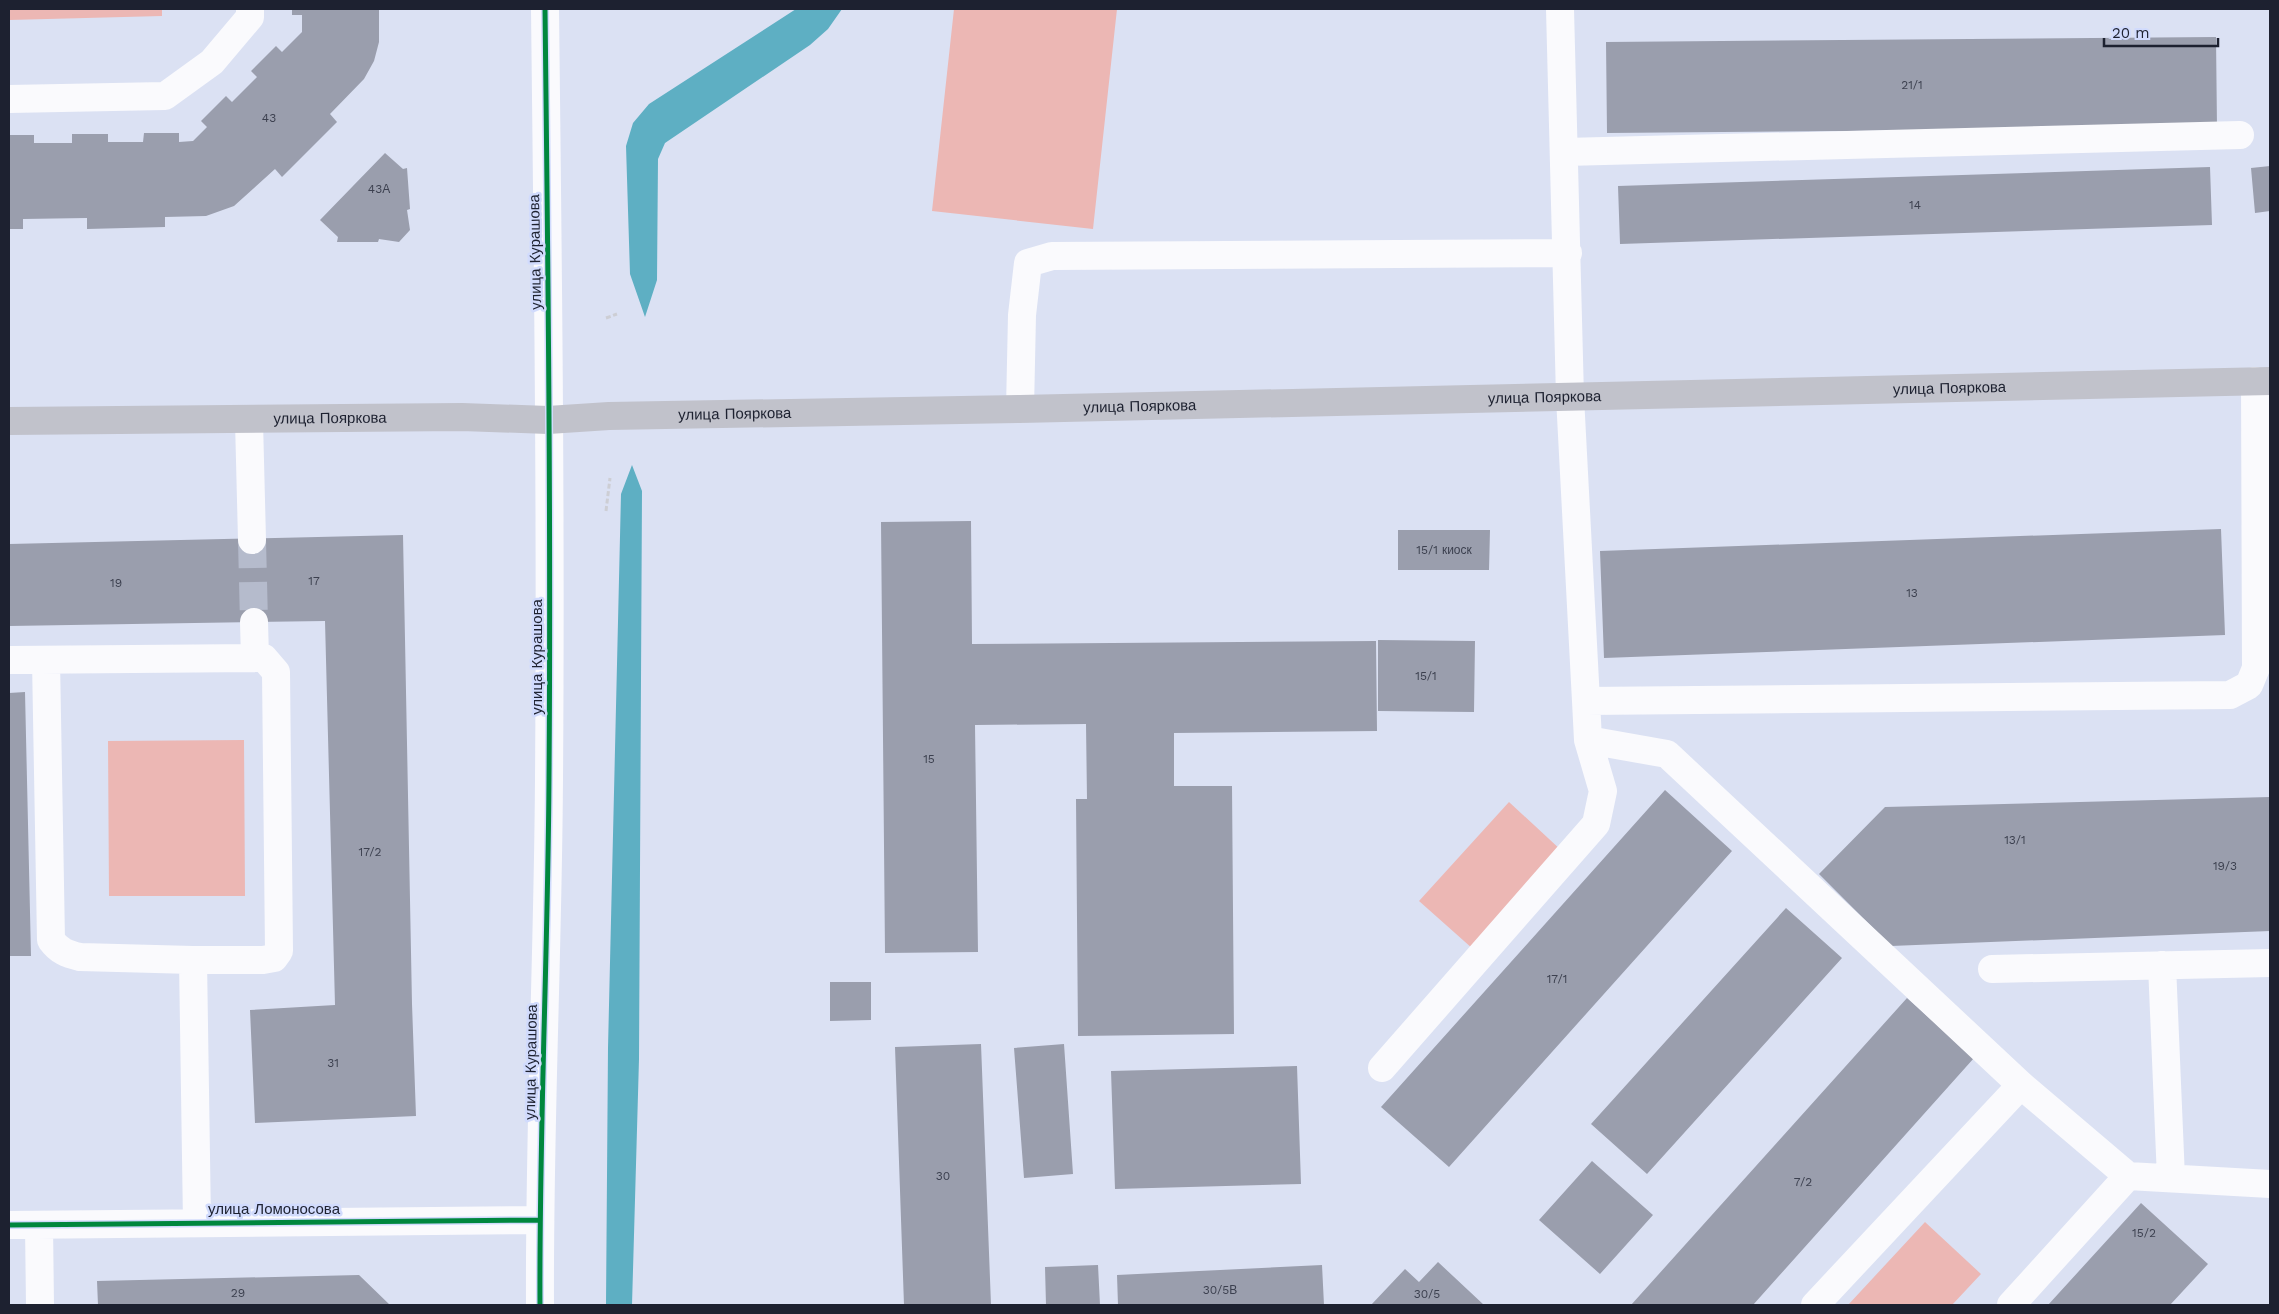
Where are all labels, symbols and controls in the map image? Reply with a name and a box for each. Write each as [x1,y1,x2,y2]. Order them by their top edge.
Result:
scale bar [2104,15,2218,47]
text: 20 m [2112,24,2150,42]
house number: 21/1 [1901,78,1923,92]
house number: 43 [262,111,276,125]
house number: 43А [368,182,390,196]
street label: улица Курашова [525,193,545,310]
house number: 14 [1909,198,1921,212]
street label: улица Пояркова [1893,378,2007,398]
street label: улица Пояркова [1488,387,1602,408]
street label: улица Пояркова [1083,396,1197,417]
street label: улица Пояркова [678,404,792,424]
street label: улица Пояркова [273,409,387,428]
house number: 15/1 киоск [1416,543,1473,557]
house number: 17 [308,574,320,588]
house number: 19 [110,576,122,590]
house number: 13 [1906,586,1918,600]
street label: улица Курашова [528,599,546,715]
house number: 15/1 [1415,669,1437,683]
house number: 15 [923,752,935,766]
house number: 13/1 [2004,833,2026,847]
house number: 17/2 [359,845,381,859]
house number: 19/3 [2213,859,2237,873]
house number: 17/1 [1547,972,1567,986]
street label: улица Курашова [521,1003,541,1120]
house number: 31 [327,1056,339,1070]
house number: 30 [936,1169,950,1183]
house number: 7/2 [1794,1175,1812,1189]
street label: улица Ломоносова [208,1200,341,1218]
house number: 15/2 [2132,1226,2156,1240]
house number: 30/5В [1203,1283,1237,1297]
house number: 29 [231,1286,245,1300]
house number: 30/5 [1414,1287,1440,1301]

